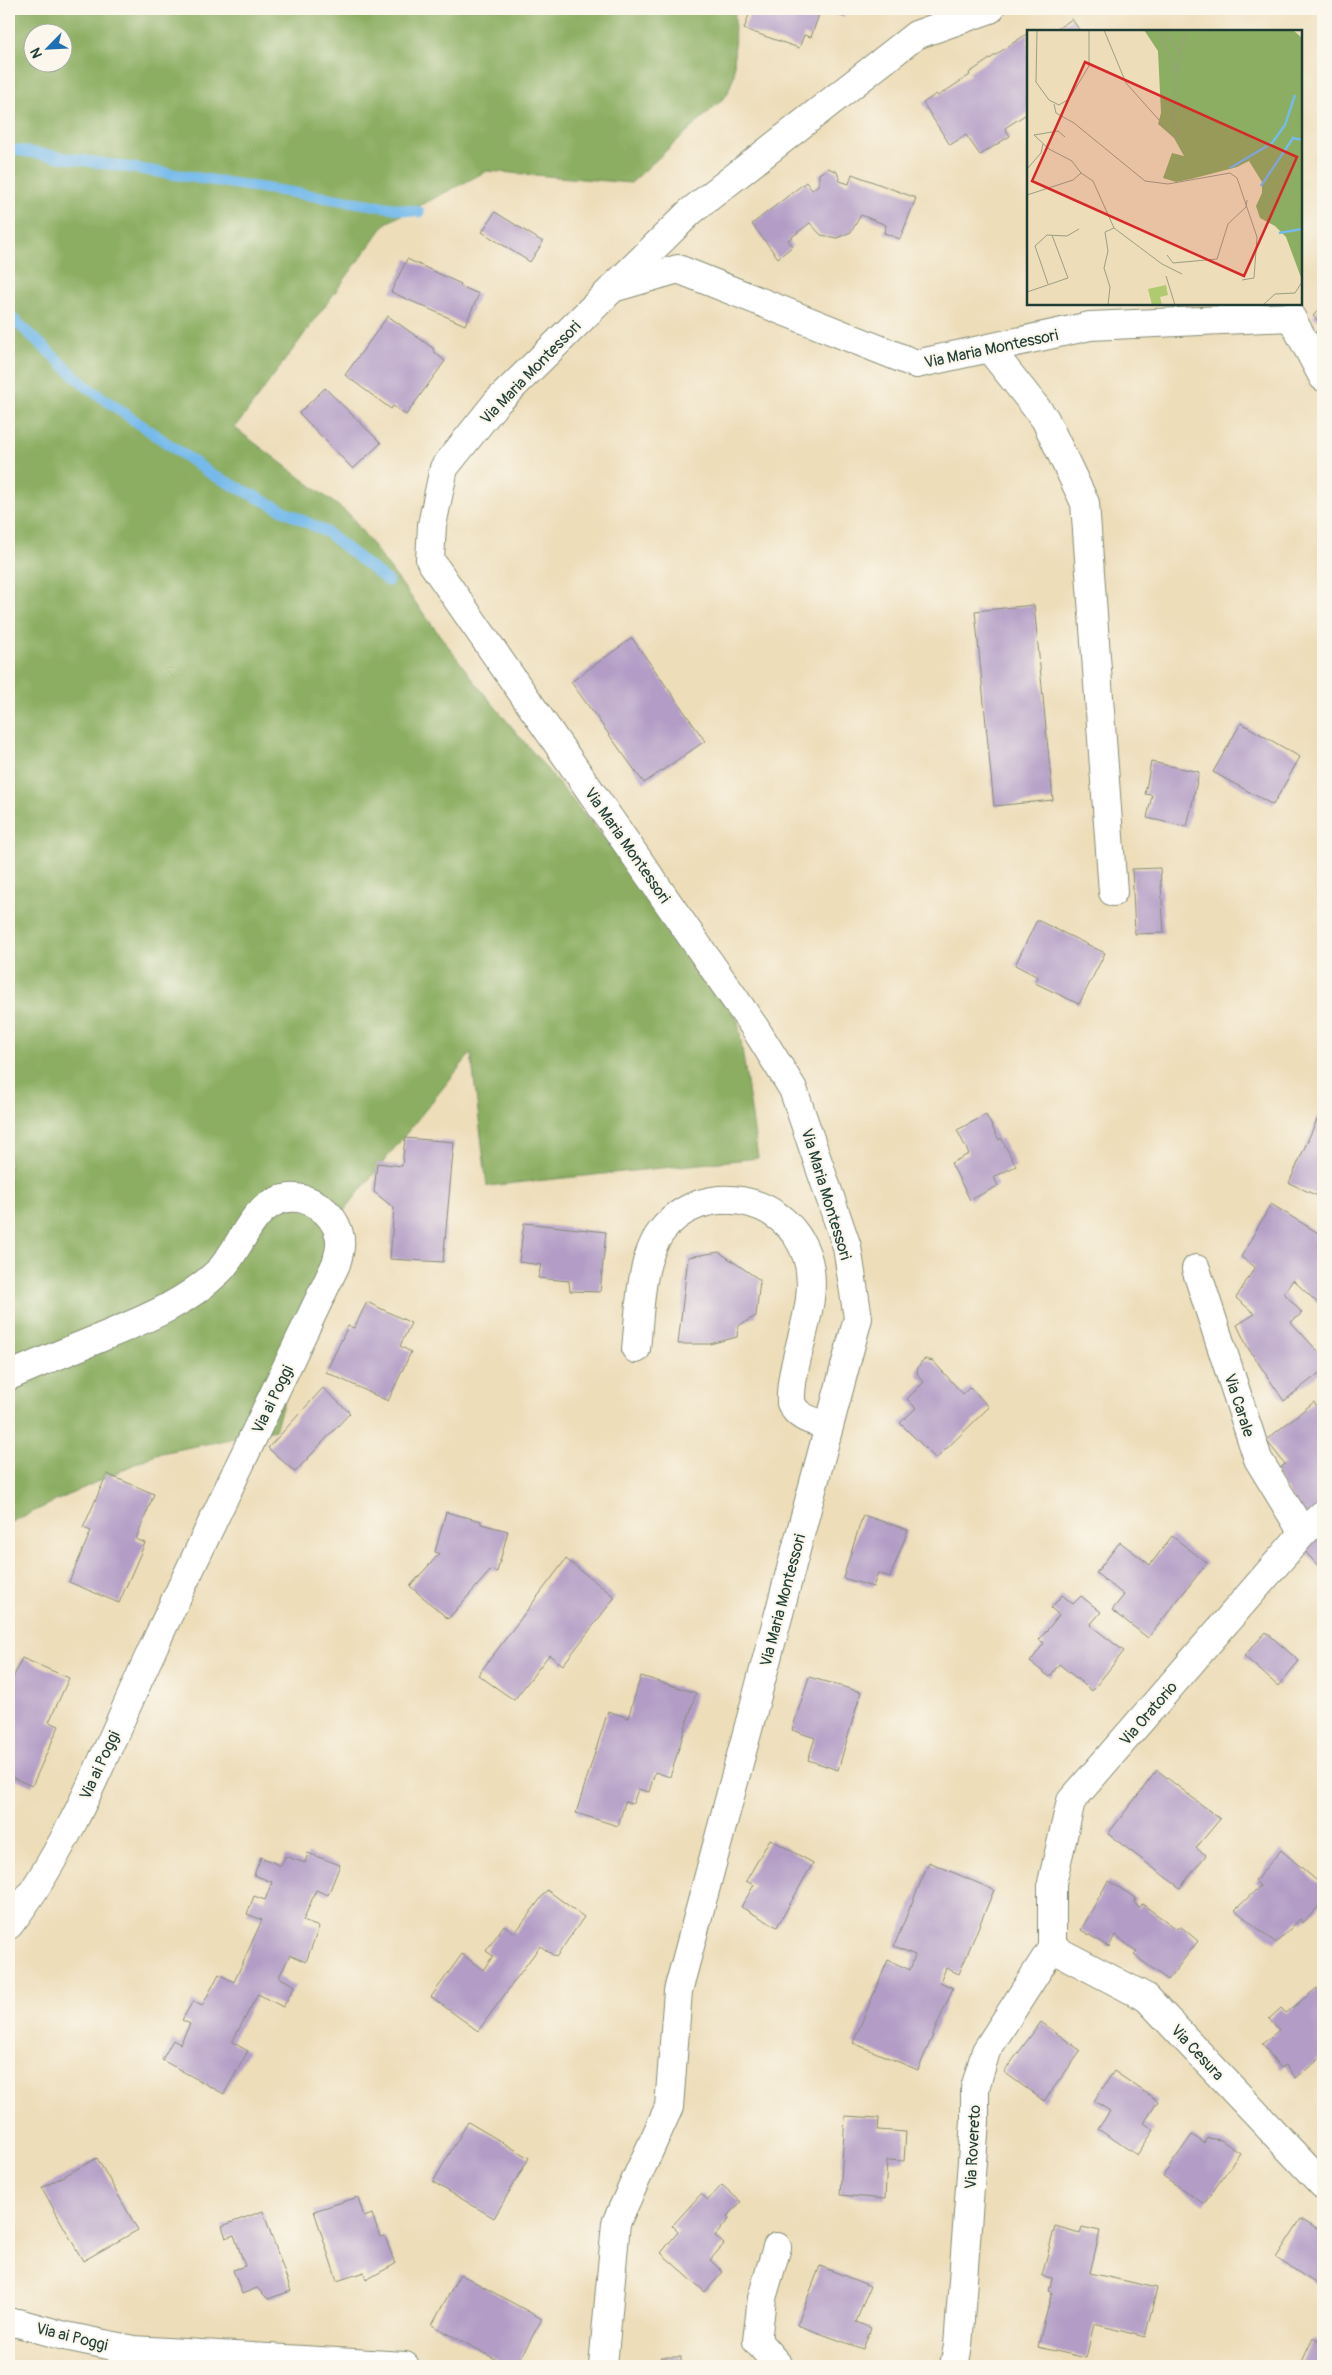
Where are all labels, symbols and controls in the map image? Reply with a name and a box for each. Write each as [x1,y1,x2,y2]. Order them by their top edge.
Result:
north arrow [22,22,72,72]
inset map [1027,30,1302,305]
text: N [27,45,46,61]
street label: Via Maria Montessori [476,317,585,429]
street label: Via Maria Montessori [922,325,1060,373]
street label: Via Maria Montessori [580,784,675,907]
street label: Via Maria Montessori [797,1126,856,1263]
street label: Via ai Poggi [248,1362,298,1437]
street label: Via Carale [1219,1371,1259,1440]
street label: Via Maria Montessori [756,1532,810,1669]
street label: Via Oratorio [1115,1677,1182,1750]
street label: Via ai Poggi [75,1728,125,1803]
street label: Via Cesura [1166,2021,1228,2085]
street label: Via Rovereto [961,2104,985,2190]
street label: Via ai Poggi [34,2318,110,2356]

